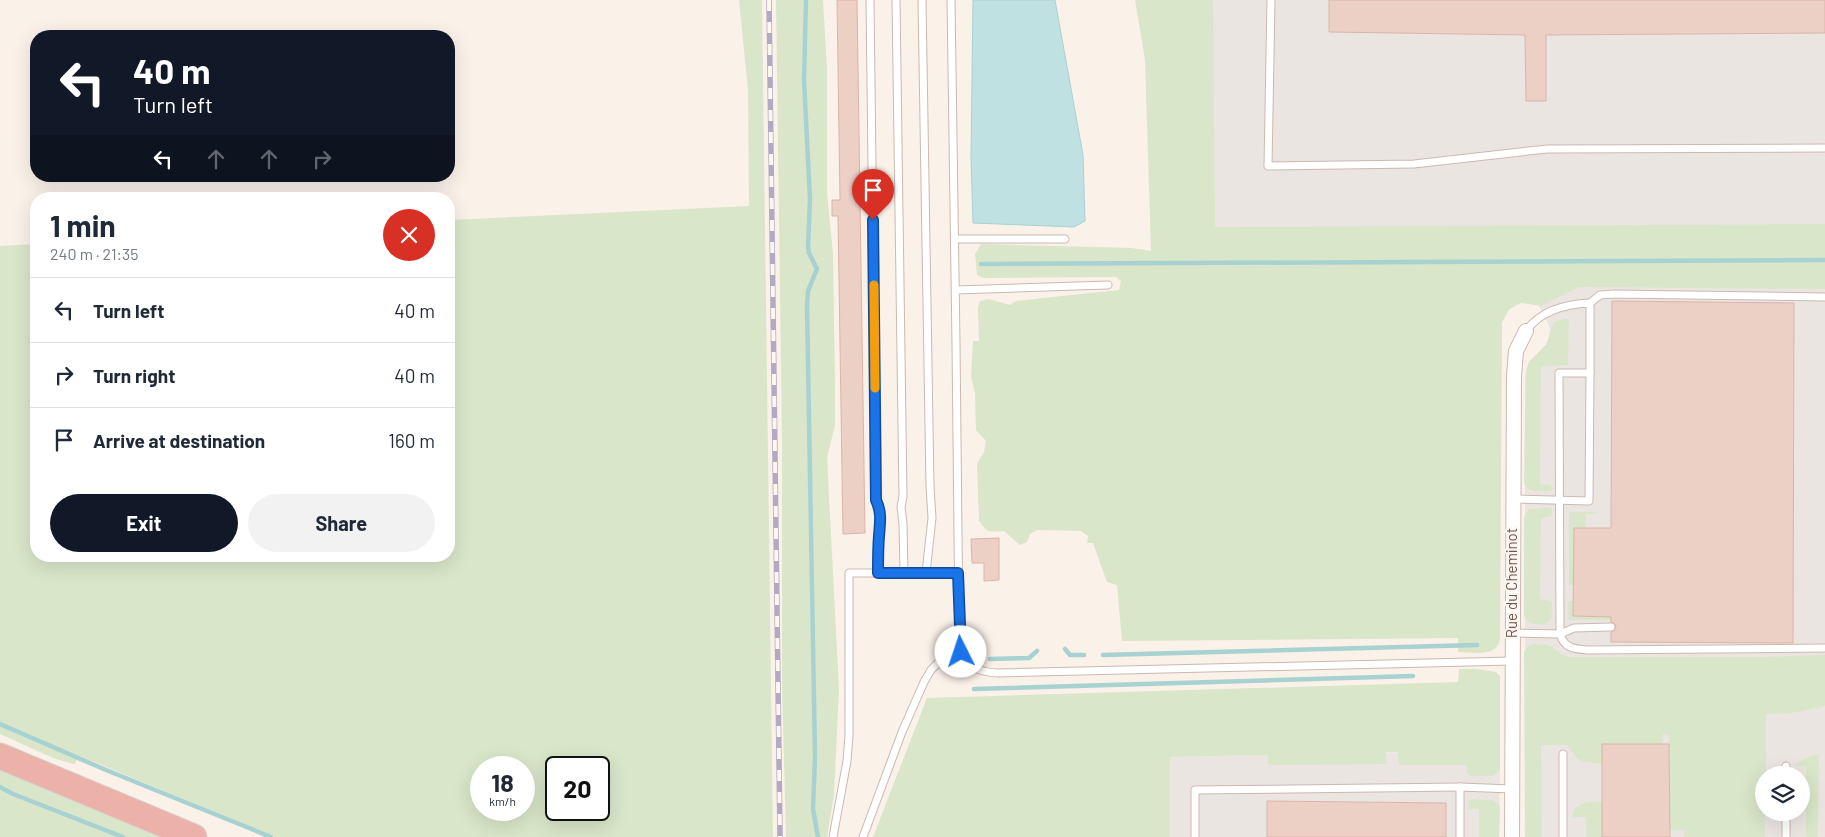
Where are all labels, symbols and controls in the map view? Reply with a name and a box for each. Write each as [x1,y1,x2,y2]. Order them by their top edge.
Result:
text: 40 m [133,49,210,91]
icon: left [50,50,115,115]
text: Turn left [133,91,213,117]
icon: left [149,145,177,173]
icon: ahead [202,145,230,173]
icon: ahead [255,145,283,173]
icon: right [308,145,336,173]
pin [852,169,894,220]
icon: arrive [859,176,887,204]
text: 1 min [50,207,116,243]
button: close [383,209,435,261]
text: 240 m · 21:35 [50,244,138,263]
icon: left [50,296,78,324]
text: Turn left [93,299,164,322]
text: 40 m [394,299,435,322]
icon: right [50,361,78,389]
text: Turn right [93,364,175,387]
text: 40 m [394,364,435,387]
icon: arrive [50,426,78,454]
text: Arrive at destination [93,429,265,452]
text: 160 m [388,429,435,452]
button: Exit [50,494,238,552]
button: Share [248,494,435,552]
street label: Rue du Cheminot [1502,528,1520,638]
position arrow [934,625,986,677]
speed limit sign: 20 [545,756,610,821]
map controls [1755,766,1810,821]
button: layers [1755,766,1810,821]
text: 18 [491,767,514,797]
text: km/h [489,794,516,808]

